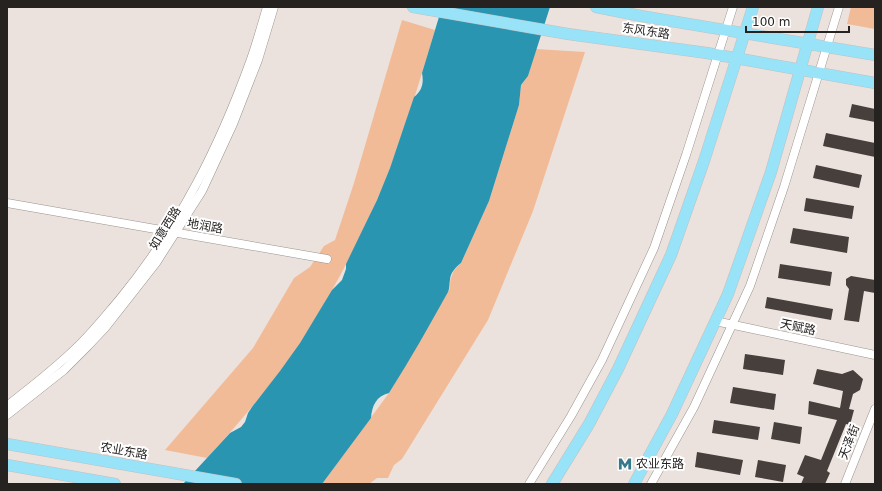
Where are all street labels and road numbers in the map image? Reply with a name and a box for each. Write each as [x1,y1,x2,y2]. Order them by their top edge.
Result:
street label: 东风东路 [621,21,671,41]
street label: 如意西路 [146,204,184,252]
street label: 地润路 [186,216,224,236]
street label: 天赋路 [779,316,817,338]
street label: 天泽街 [836,423,862,461]
street label: 农业东路 [99,440,149,462]

